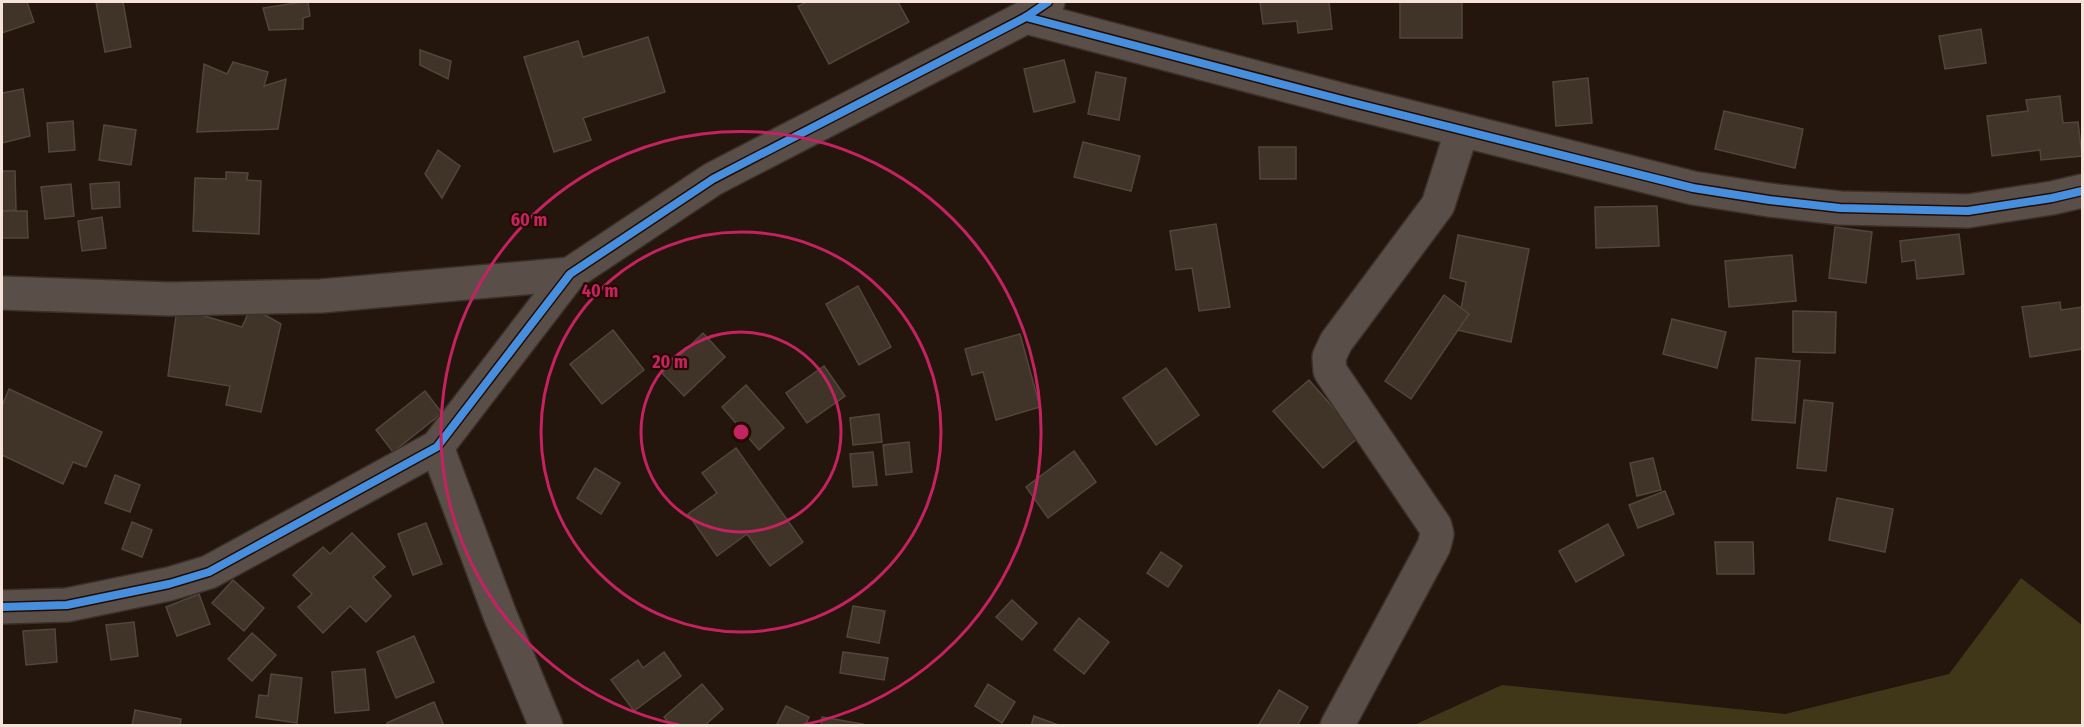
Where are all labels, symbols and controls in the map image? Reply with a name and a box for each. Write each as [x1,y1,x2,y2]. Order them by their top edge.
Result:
text: 60 m [511,209,547,231]
text: 40 m [582,280,618,302]
text: 20 m [651,351,688,373]
centre of rings [731,422,751,442]

